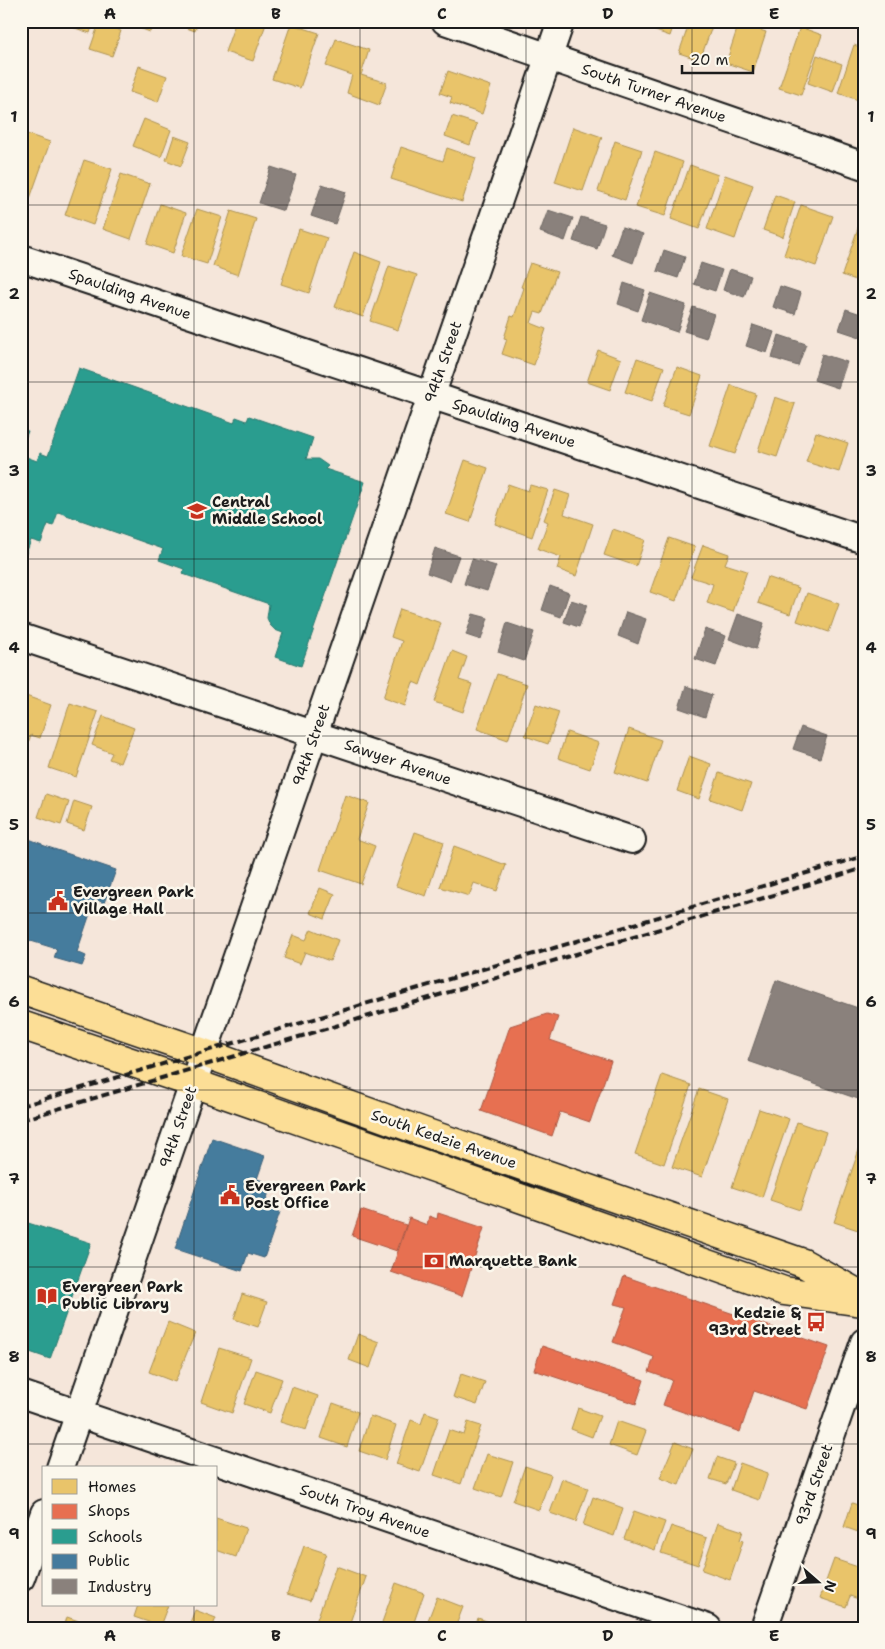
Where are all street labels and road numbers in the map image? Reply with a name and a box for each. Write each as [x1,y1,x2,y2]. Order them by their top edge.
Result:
street label: South Turner Avenue [579,59,729,127]
street label: Spaulding Avenue [66,264,194,324]
street label: 94th Street [420,318,466,406]
street label: Spaulding Avenue [450,394,578,452]
street label: 94th Street [288,701,334,789]
street label: Sawyer Avenue [342,734,454,790]
street label: 94th Street [155,1083,201,1171]
street label: South Kedzie Avenue [369,1105,519,1173]
street label: 93rd Street [791,1442,837,1528]
street label: South Troy Avenue [297,1479,433,1543]

